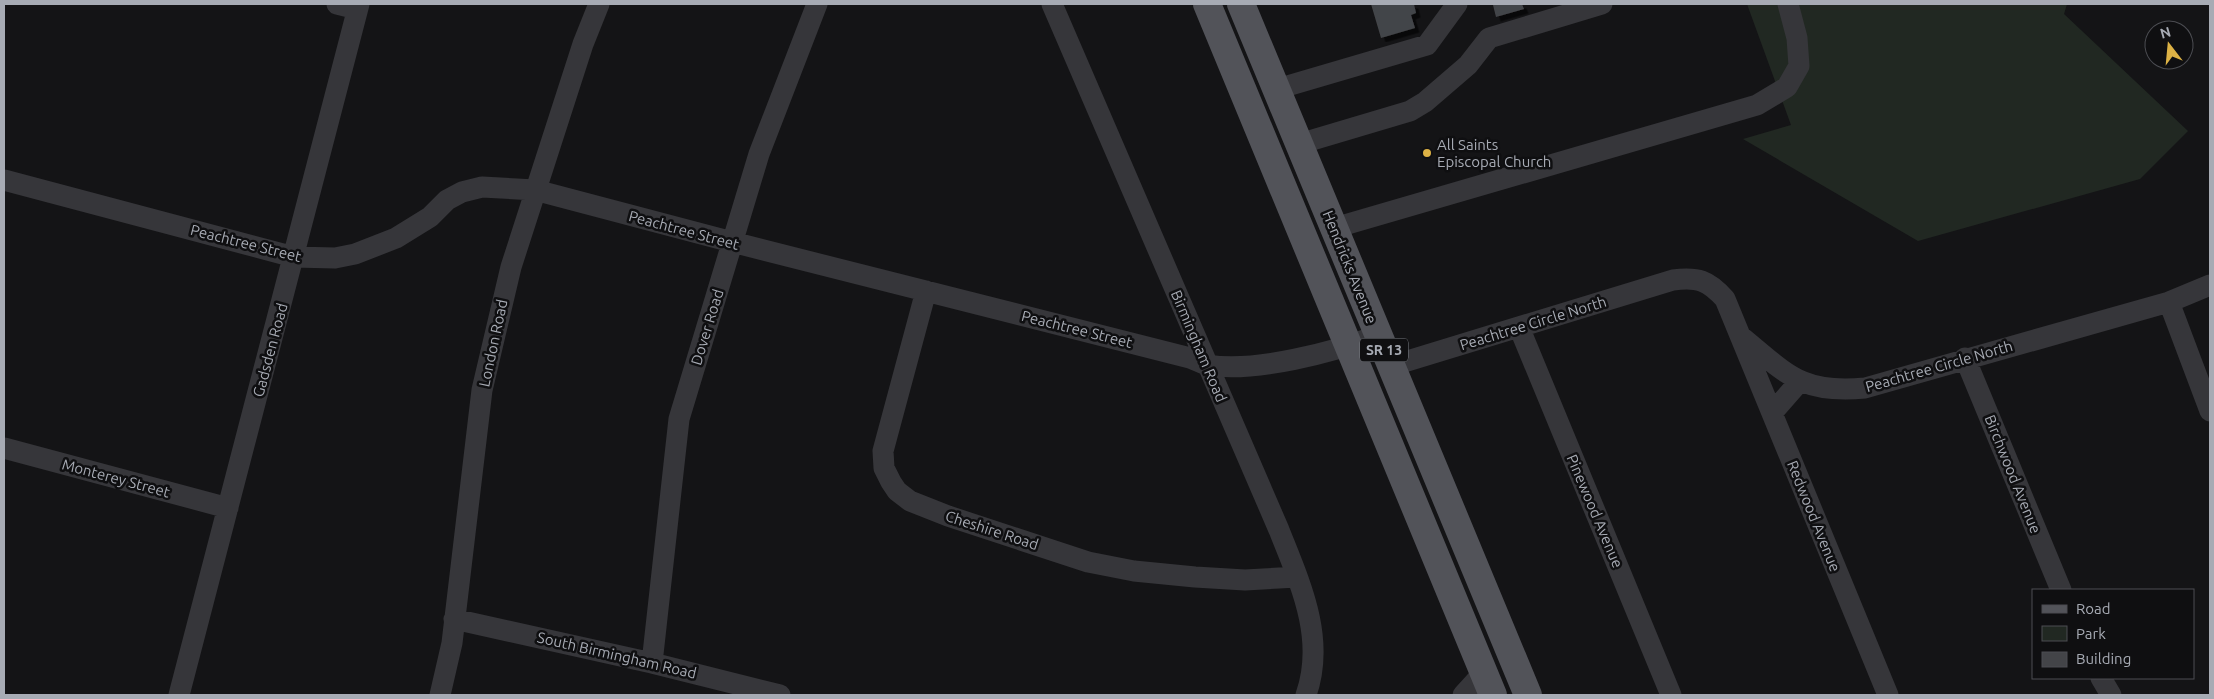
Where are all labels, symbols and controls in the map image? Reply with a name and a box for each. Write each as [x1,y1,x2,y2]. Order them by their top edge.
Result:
north arrow [2144,20,2194,70]
text: N [2158,23,2173,42]
place label: All Saints Episcopal Church [1437,136,1551,170]
marker: All Saints Episcopal Church [1421,147,1433,159]
street label: Peachtree Street [627,207,741,253]
street label: Hendricks Avenue [1320,208,1380,326]
street label: Peachtree Street [189,221,303,265]
street label: Dover Road [687,287,727,367]
street label: Birmingham Road [1168,288,1230,404]
street label: Peachtree Circle North [1458,293,1608,353]
street label: London Road [475,298,511,388]
street label: Gadsden Road [249,301,291,399]
street label: Peachtree Street [1020,307,1134,351]
street label: Peachtree Circle North [1863,337,2015,395]
road number: SR 13 [1360,338,1408,362]
street label: Birchwood Avenue [1981,412,2045,536]
street label: Pinewood Avenue [1563,452,1627,570]
street label: Monterey Street [60,455,172,501]
street label: Redwood Avenue [1784,458,1844,574]
street label: Cheshire Road [943,507,1041,553]
legend [2032,589,2194,679]
text: Road [2076,600,2111,617]
text: Park [2076,625,2106,642]
street label: South Birmingham Road [536,628,698,682]
text: Building [2076,650,2131,667]

